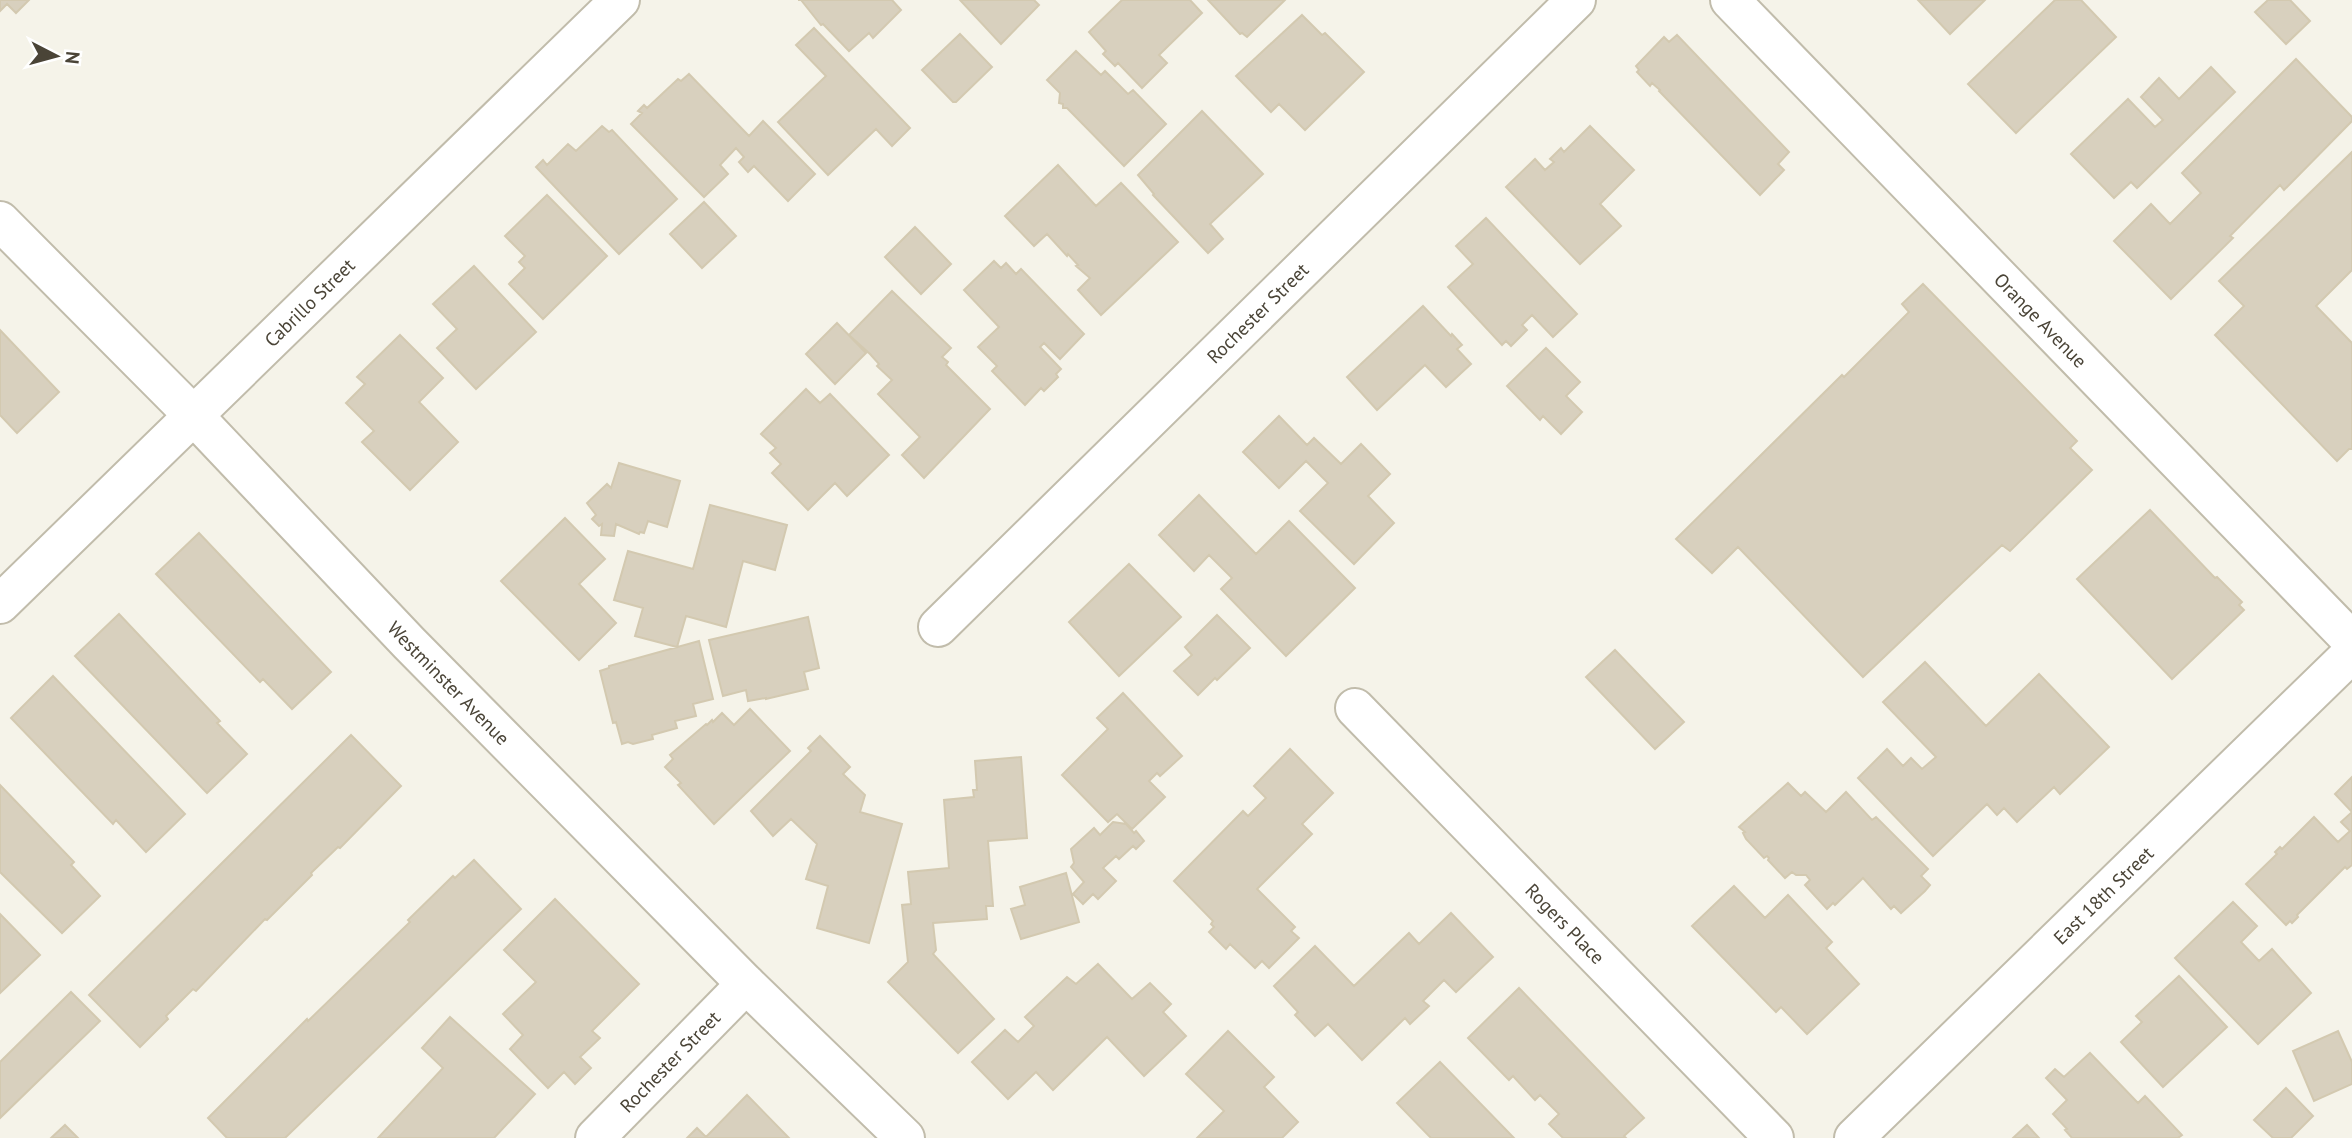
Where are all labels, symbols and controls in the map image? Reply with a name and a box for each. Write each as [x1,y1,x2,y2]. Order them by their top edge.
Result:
north arrow [21,21,91,91]
text: N [60,50,85,65]
street label: Cabrillo Street [259,253,360,352]
street label: Rochester Street [1202,257,1314,368]
street label: Orange Avenue [1989,268,2092,373]
street label: Westminster Avenue [383,616,515,750]
street label: East 18th Street [2048,841,2159,949]
street label: Rogers Place [1520,878,1610,969]
street label: Rochester Street [615,1005,726,1118]

